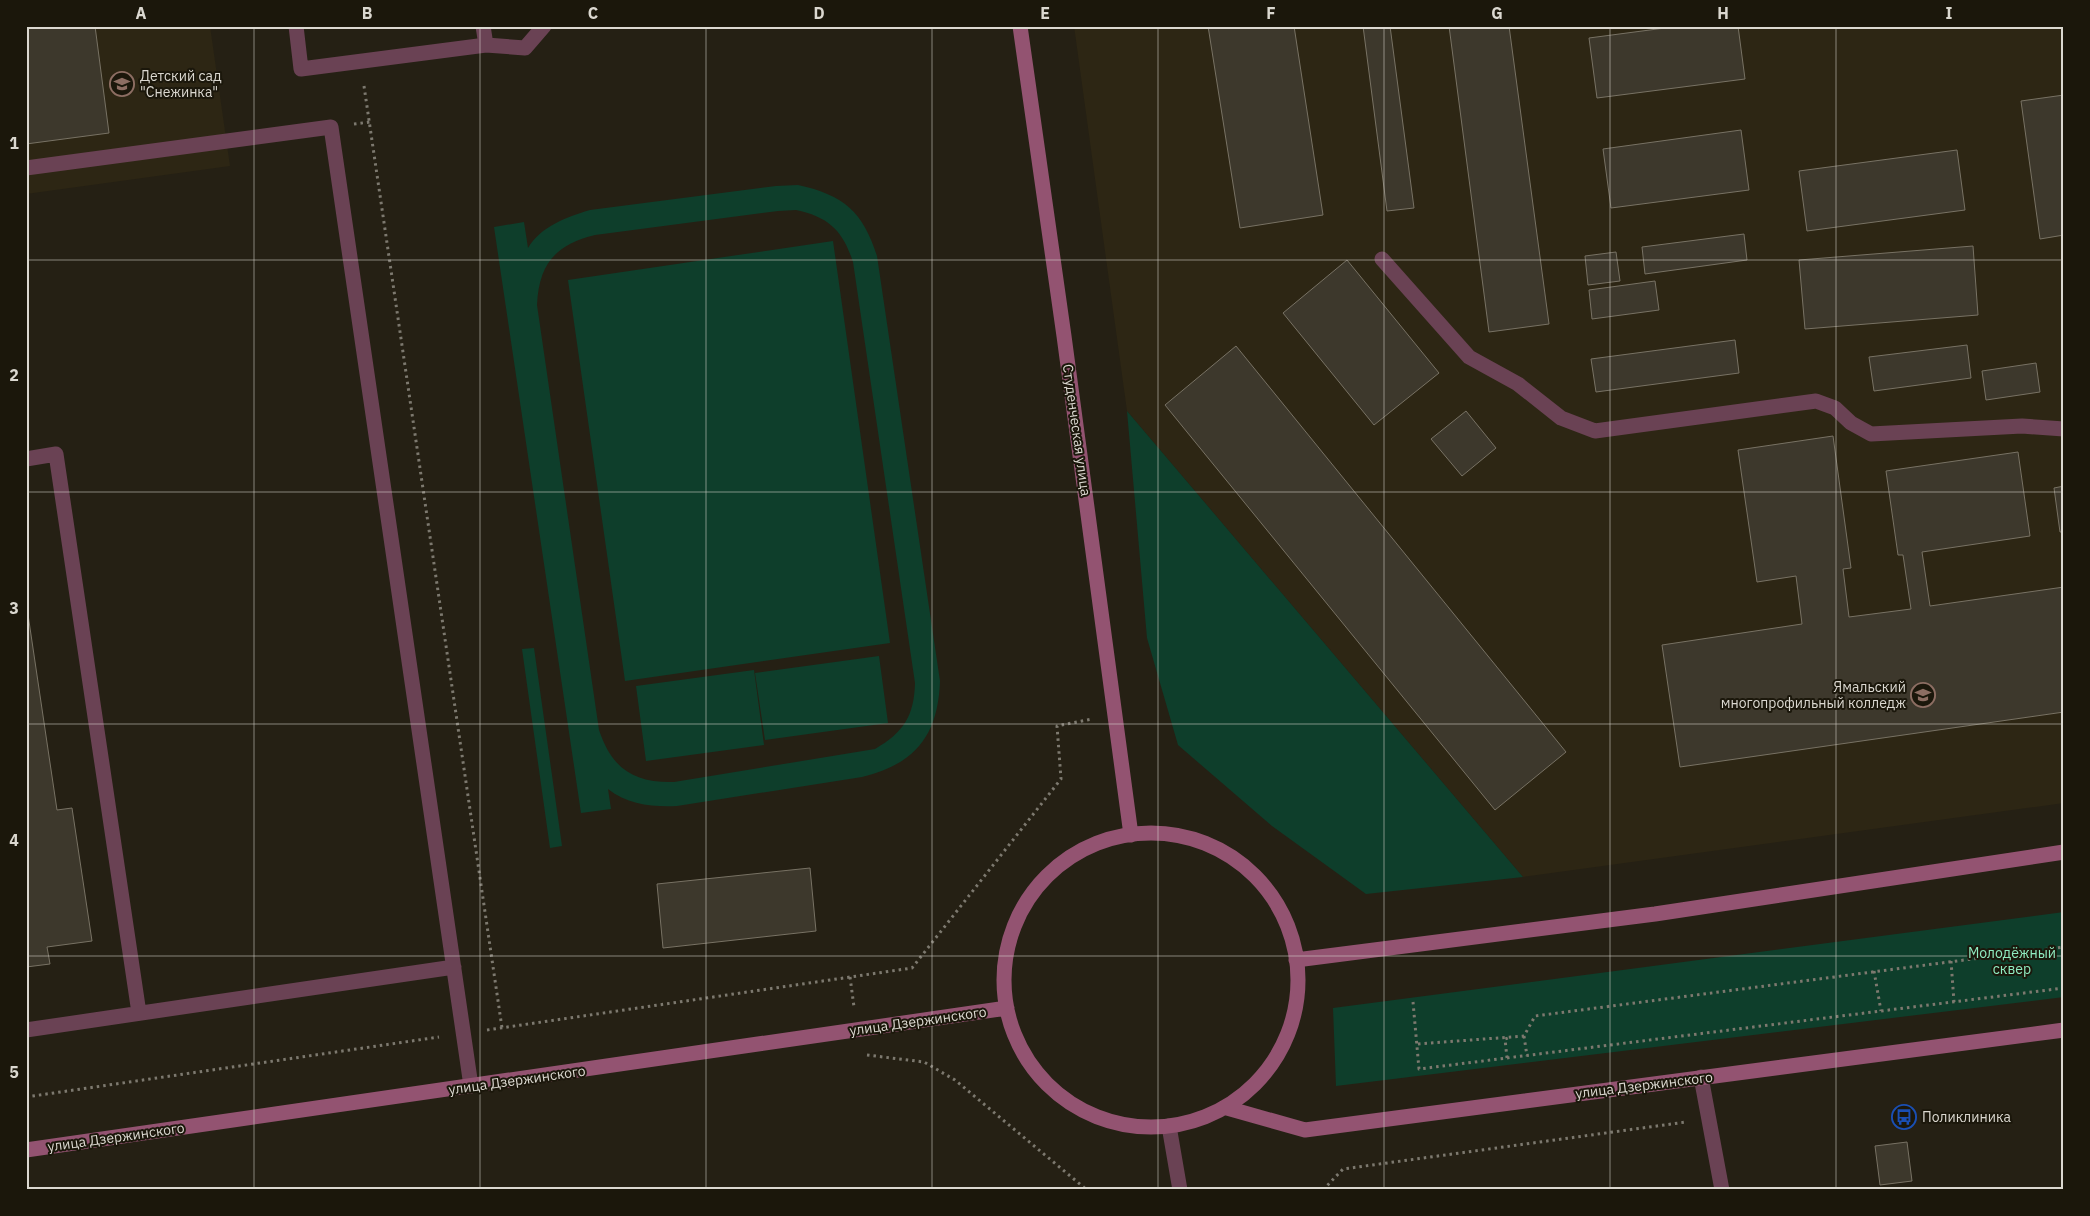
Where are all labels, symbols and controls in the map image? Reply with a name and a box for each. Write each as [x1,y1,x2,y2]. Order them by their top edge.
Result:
text: A [136,3,147,23]
text: B [362,3,373,23]
text: C [588,3,598,23]
text: D [813,3,825,23]
text: E [1040,3,1050,23]
text: F [1266,3,1276,23]
text: G [1491,3,1503,23]
text: H [1717,3,1729,23]
text: I [1946,3,1953,23]
place label: Детский сад "Снежинка" [140,67,222,101]
school or university icon: Детский сад "Снежинка" [109,71,135,97]
text: 1 [9,133,19,153]
street label: Студенческая улица [1059,363,1095,498]
text: 2 [9,365,19,385]
text: 3 [9,598,19,618]
place label: Ямальский многопрофильный колледж [1721,678,1906,712]
school or university icon: Ямальский многопрофильный колледж [1910,682,1936,708]
text: 4 [9,830,19,850]
park label: Молодёжный сквер [1968,944,2056,978]
street label: улица Дзержинского [848,1002,988,1040]
street label: улица Дзержинского [447,1061,587,1099]
text: 5 [9,1062,19,1082]
street label: улица Дзержинского [1574,1068,1714,1102]
bus stop icon: Поликлиника [1891,1104,1917,1130]
place label: Поликлиника [1922,1108,2011,1126]
street label: улица Дзержинского [46,1118,186,1156]

